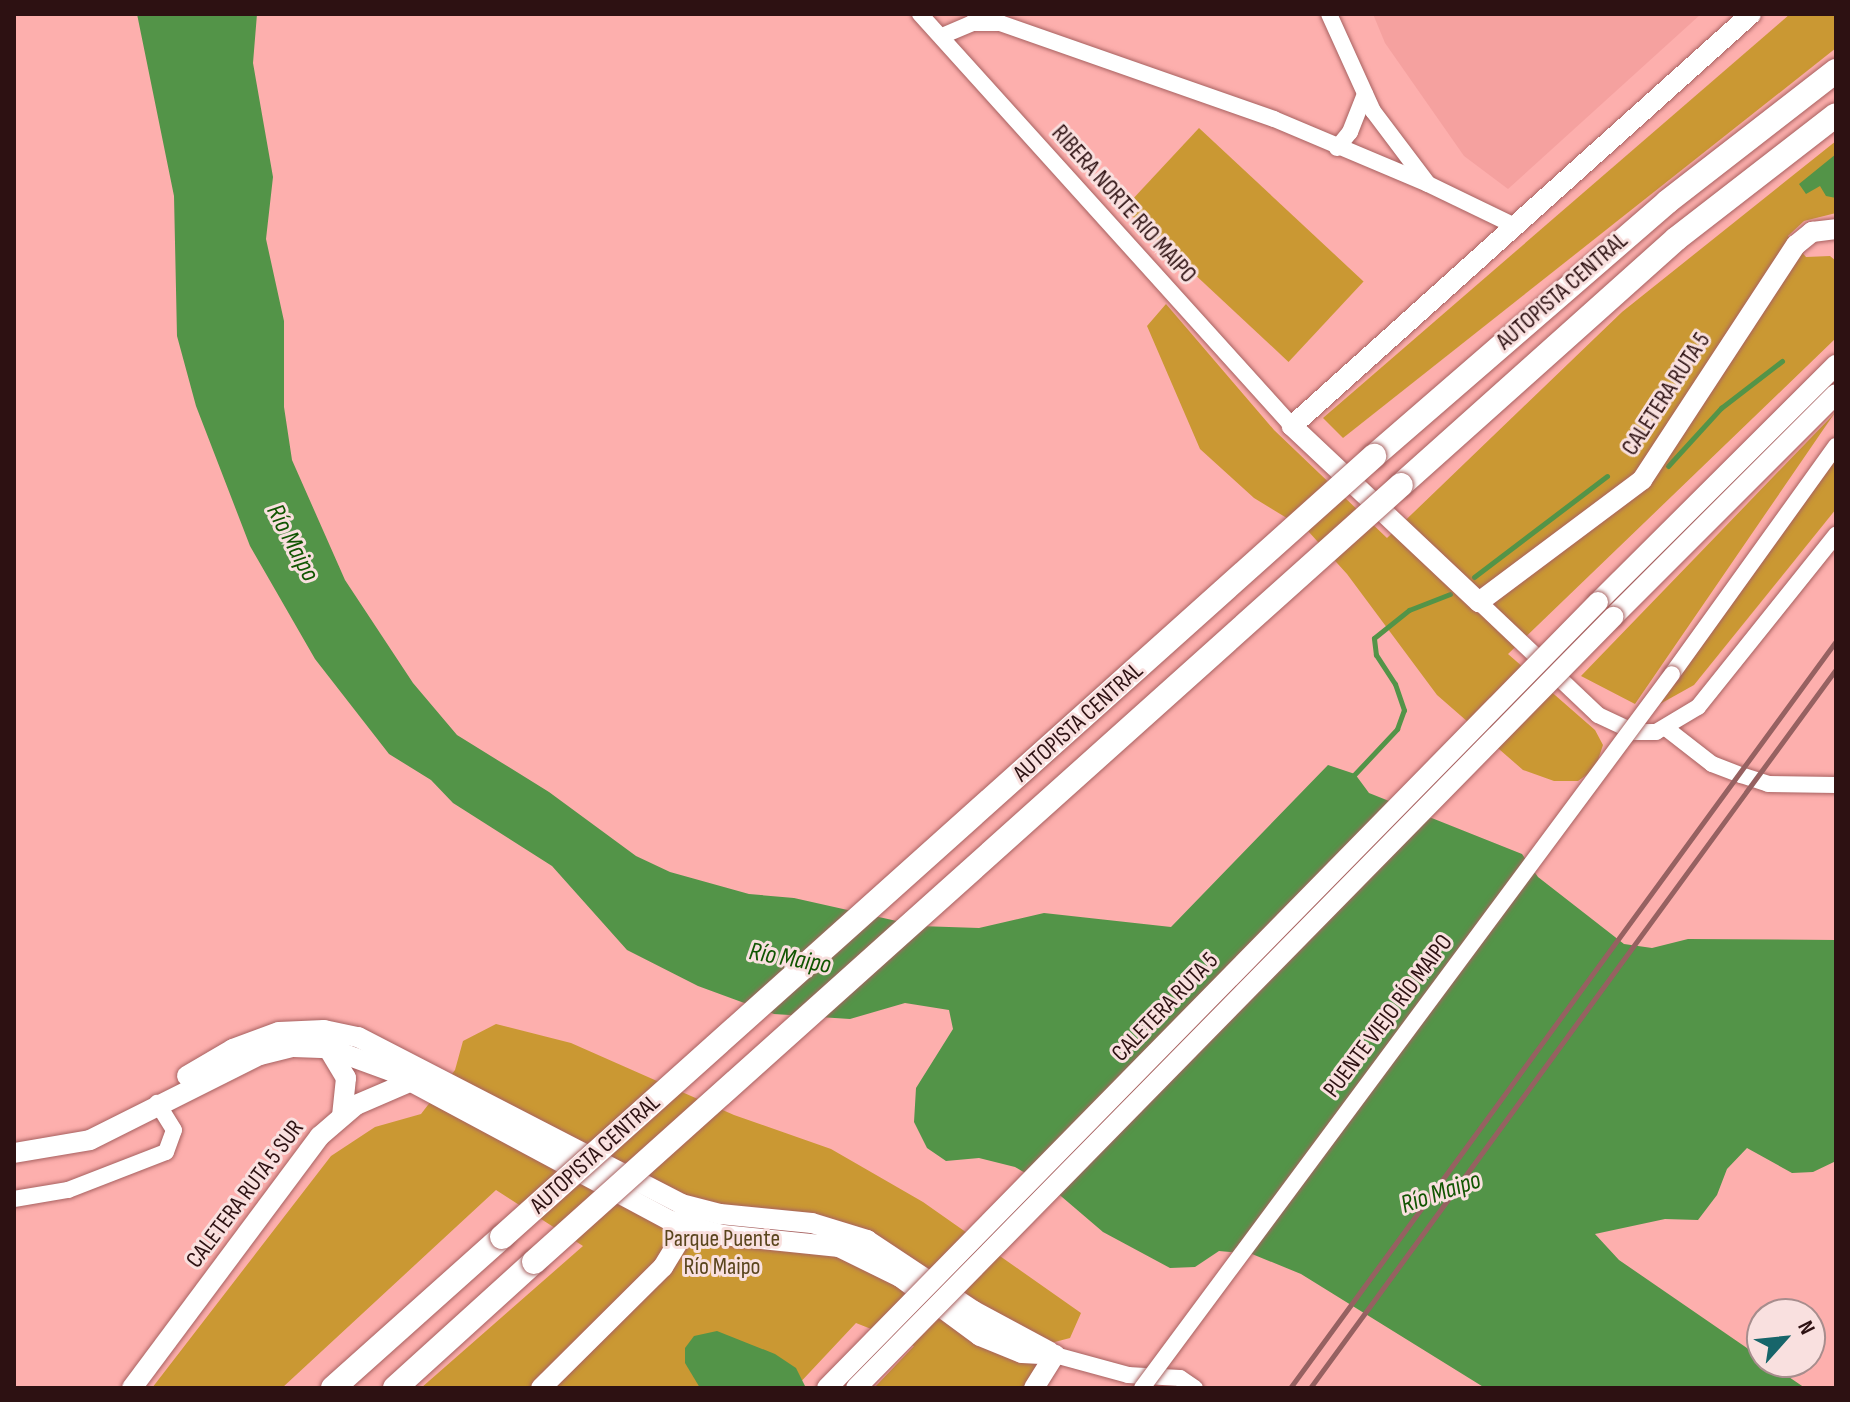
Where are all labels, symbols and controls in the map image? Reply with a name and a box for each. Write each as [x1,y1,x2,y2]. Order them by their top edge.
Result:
street label: RIBERA NORTE RIO MAIPO [1045,119,1203,289]
street label: AUTOPISTA CENTRAL [1490,226,1634,356]
street label: CALETERA RUTA 5 [1616,327,1716,461]
water label: Río Maipo [259,499,325,587]
street label: AUTOPISTA CENTRAL [1007,656,1149,788]
street label: PUENTE VIEJO RÍO MAIPO [1317,929,1459,1103]
water label: Río Maipo [747,936,833,982]
street label: CALETERA RUTA 5 [1106,946,1224,1068]
street label: AUTOPISTA CENTRAL [524,1088,666,1220]
street label: CALETERA RUTA 5 SUR [180,1114,310,1274]
water label: Río Maipo [1397,1165,1485,1221]
park label: Parque Puente Río Maipo [664,1225,780,1281]
north arrow [1746,1298,1826,1378]
text: N [1791,1316,1821,1339]

